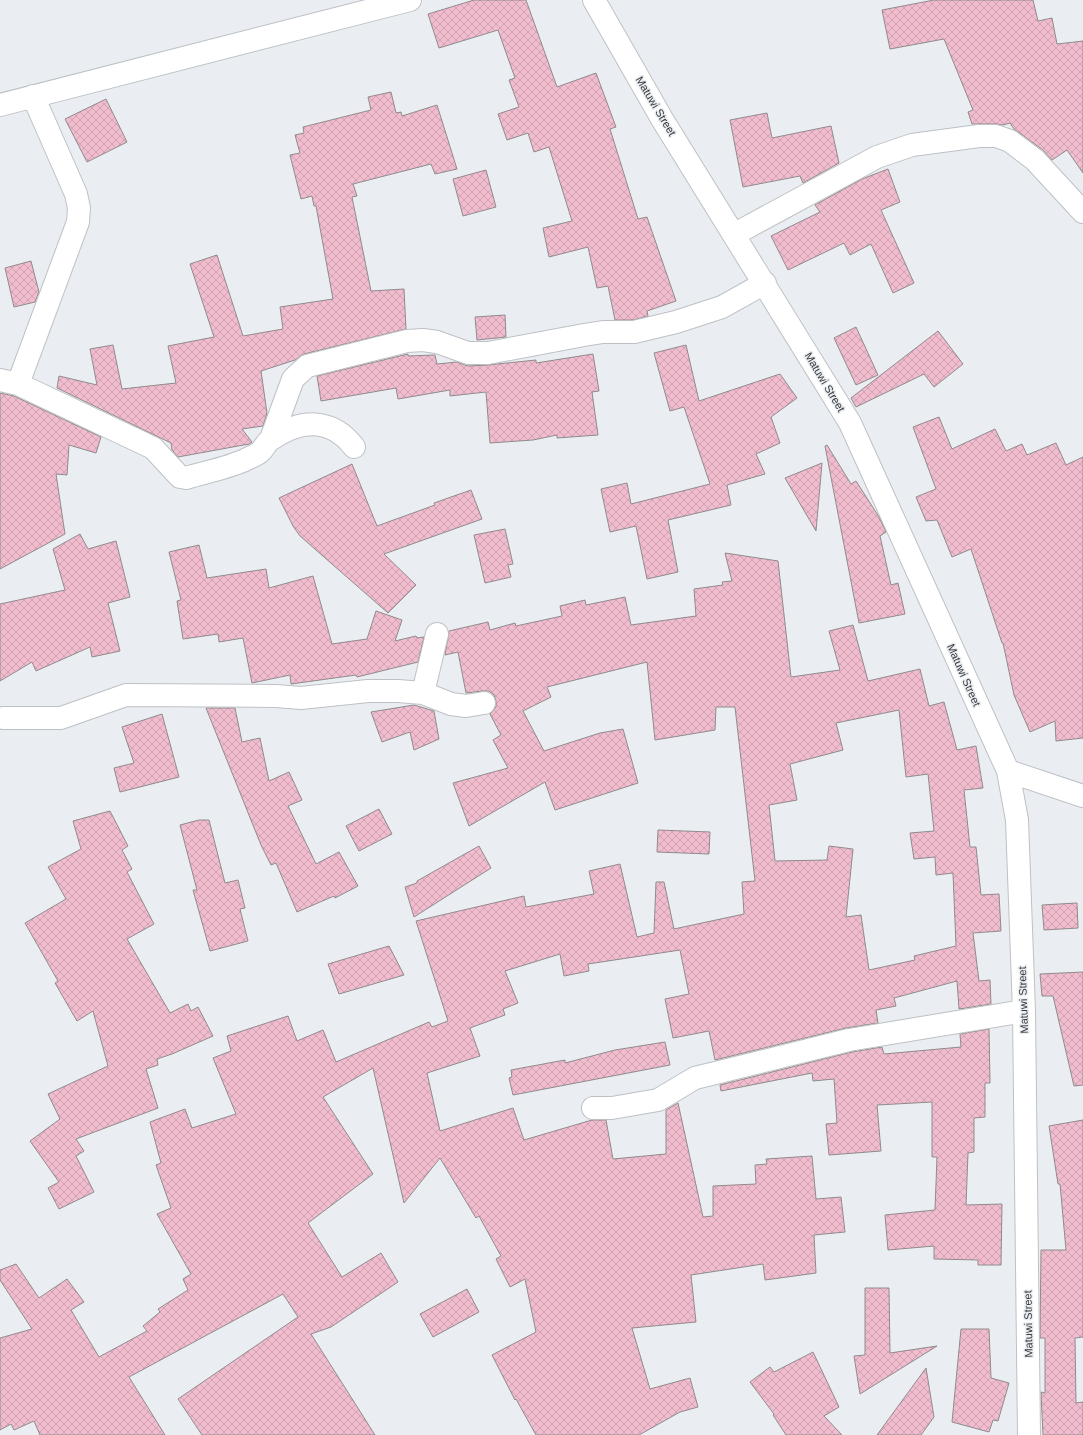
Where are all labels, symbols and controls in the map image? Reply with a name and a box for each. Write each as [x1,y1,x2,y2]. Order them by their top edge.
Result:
street label: Matuwi Street [634,74,678,138]
street label: Matuwi Street [803,350,847,414]
street label: Matuwi Street [945,642,983,708]
street label: Matuwi Street [1016,966,1030,1034]
street label: Matuwi Street [1021,1290,1035,1358]

